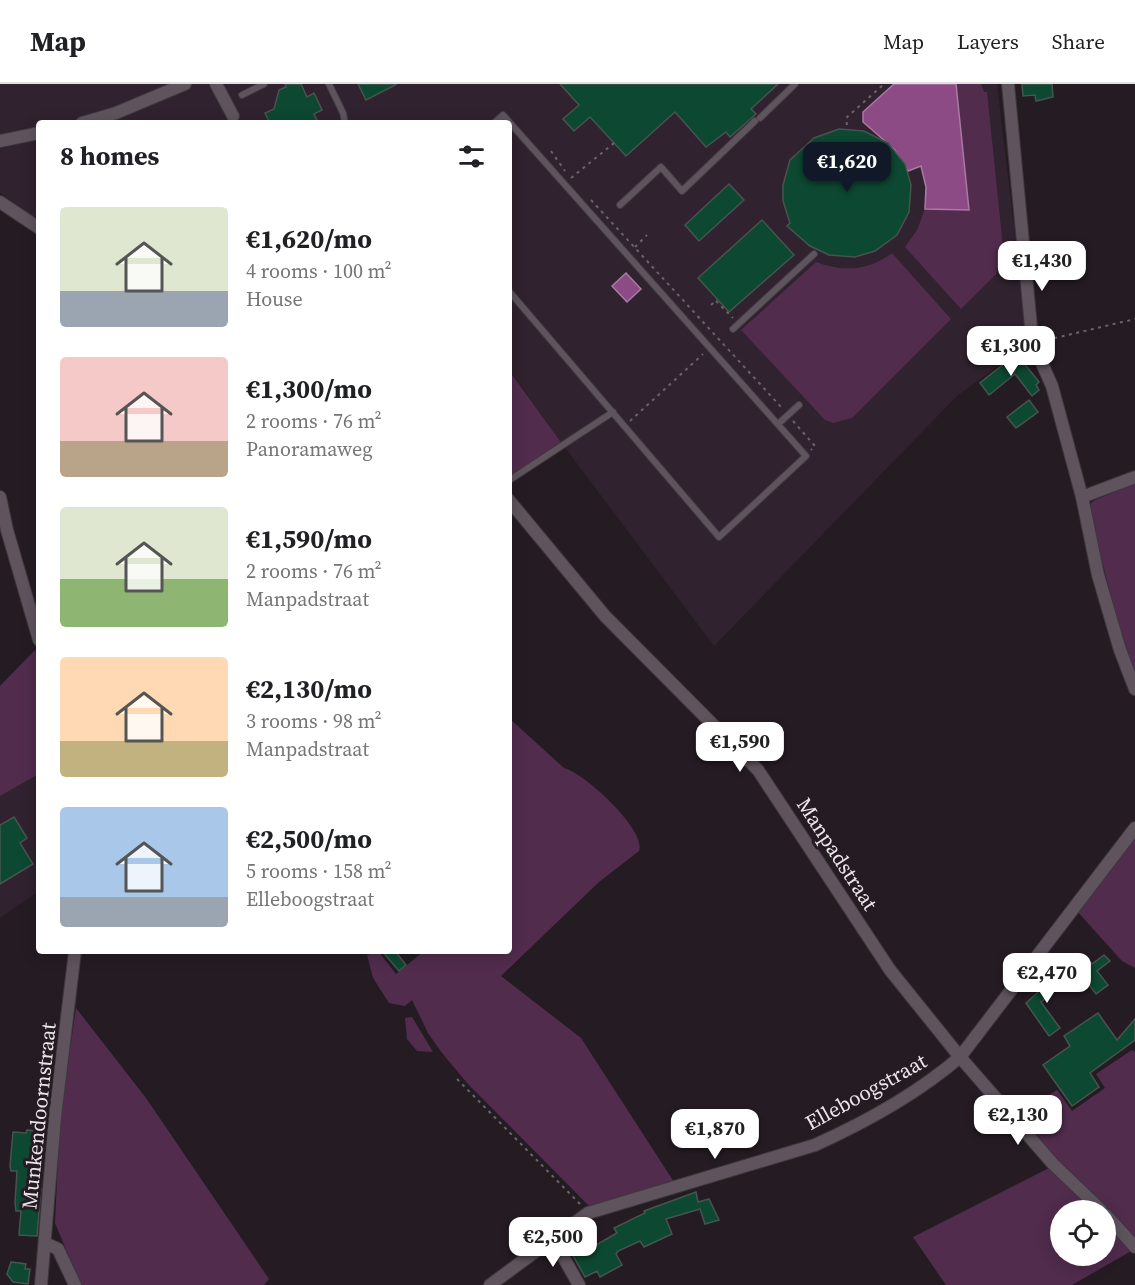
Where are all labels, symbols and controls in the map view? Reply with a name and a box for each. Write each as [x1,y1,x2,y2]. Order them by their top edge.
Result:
text: Map [30,22,86,60]
text: Map [883,27,924,56]
text: Layers [957,27,1019,56]
text: Share [1052,27,1105,56]
text: 8 homes [60,138,159,174]
icon: filters [455,140,488,173]
pin: €1,620 [798,142,896,193]
text: €1,620 [817,147,877,175]
text: €1,620/mo [246,221,372,257]
icon: home [108,231,180,303]
pin: €1,430 [993,241,1091,292]
text: €1,430 [1012,246,1072,274]
text: 4 rooms · 100 m² [246,257,392,285]
text: House [246,285,303,313]
pin: €1,300 [962,326,1060,377]
text: €1,300 [981,331,1041,359]
text: €1,300/mo [246,371,372,407]
icon: home [108,381,180,453]
text: 2 rooms · 76 m² [246,407,382,435]
text: Panoramaweg [246,435,373,463]
text: €1,590/mo [246,521,372,557]
icon: home [108,531,180,603]
text: 2 rooms · 76 m² [246,557,382,585]
text: Manpadstraat [246,585,369,613]
text: €2,130/mo [246,671,372,707]
icon: home [108,681,180,753]
text: 3 rooms · 98 m² [246,707,382,735]
pin: €1,590 [691,722,789,773]
text: €1,590 [710,727,770,755]
text: Manpadstraat [246,735,369,763]
street label: Manpadstraat [790,792,885,916]
text: €2,500/mo [246,821,372,857]
icon: home [108,831,180,903]
text: 5 rooms · 158 m² [246,857,392,885]
text: Elleboogstraat [246,885,374,913]
pin: €2,470 [998,953,1096,1004]
text: €2,470 [1017,958,1077,986]
street label: Munkendoornstraat [14,1021,63,1211]
street label: Elleboogstraat [800,1046,932,1137]
pin: €2,130 [969,1095,1067,1146]
text: €2,130 [988,1100,1048,1128]
pin: €1,870 [666,1109,764,1160]
text: €1,870 [685,1114,745,1142]
map controls [1050,1200,1116,1266]
button: locate [1050,1200,1116,1266]
pin: €2,500 [504,1217,602,1268]
text: €2,500 [523,1222,583,1250]

